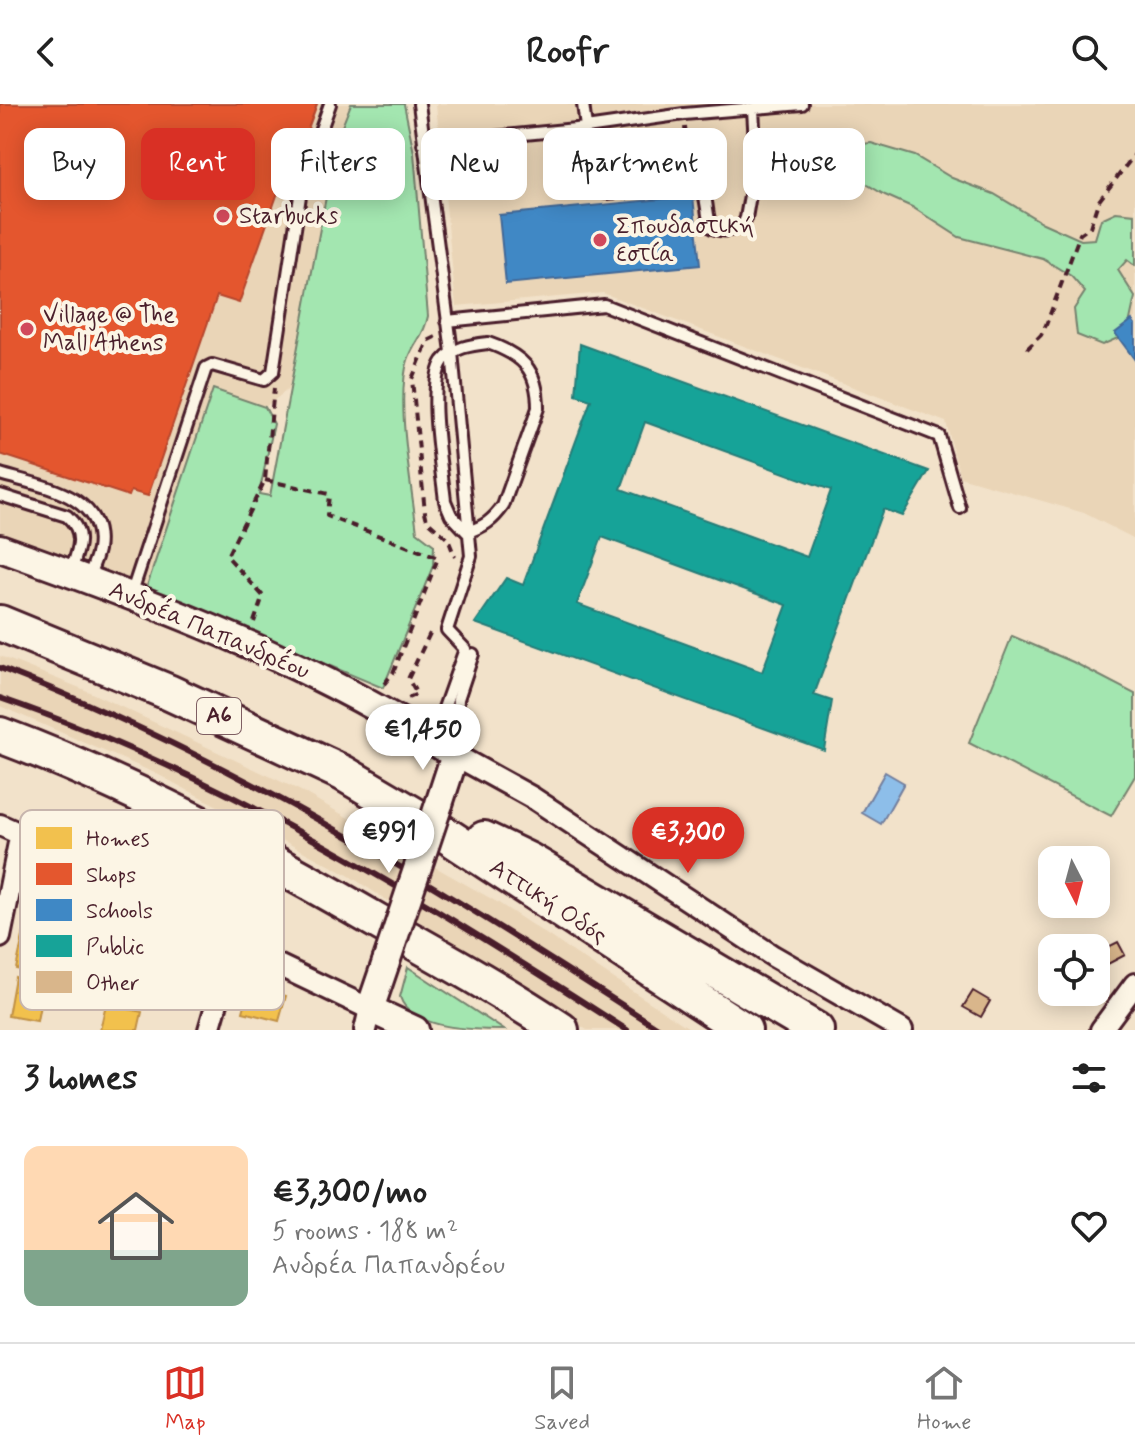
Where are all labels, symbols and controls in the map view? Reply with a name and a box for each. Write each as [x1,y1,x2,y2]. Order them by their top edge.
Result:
text: Roofr [526,29,609,76]
icon: back [24,30,68,74]
icon: search [1067,30,1111,74]
chip: Buy [24,128,125,200]
chip: Rent [141,128,255,200]
chip: Filters [271,128,405,200]
chip: New [421,128,527,200]
chip: Apartment [543,128,727,200]
chip: House [743,128,865,200]
place label: Starbucks [239,201,338,232]
marker: Starbucks [214,207,232,225]
place label: Σπουδαστική εστία [616,211,754,270]
marker: Σπουδαστική εστία [591,231,609,249]
place label: Village @ The Mall Athens [43,300,175,359]
marker: Village @ The Mall Athens [18,320,36,338]
street label: Ανδρέα Παπανδρέου [104,574,315,687]
road number: Α6 [197,698,241,734]
pin: €1,450 [358,704,488,772]
text: €1,450 [383,713,463,747]
pin: €991 [342,807,436,875]
pin: €3,300 [623,807,753,875]
legend [20,810,284,1010]
text: €991 [361,816,417,850]
text: €3,300 [650,816,726,850]
text: Homes [86,826,150,854]
north arrow [1038,846,1110,918]
map controls [1038,846,1110,1006]
street label: Αττική Οδός [483,852,613,952]
text: Shops [86,862,136,890]
text: Schools [86,898,153,926]
text: Public [86,934,144,962]
button: locate [1038,934,1110,1006]
text: Other [86,970,139,998]
text: 3 homes [24,1056,137,1101]
icon: filters [1067,1056,1111,1100]
text: €3,300/mo [272,1170,427,1215]
icon: home [88,1178,184,1274]
icon: heart [1067,1204,1111,1248]
text: 5 rooms · 188 m² [272,1215,458,1249]
text: Ανδρέα Παπανδρέου [272,1249,505,1283]
tab: Map [163,1361,207,1437]
tab: Saved [534,1361,590,1437]
tab: Home [917,1361,972,1437]

